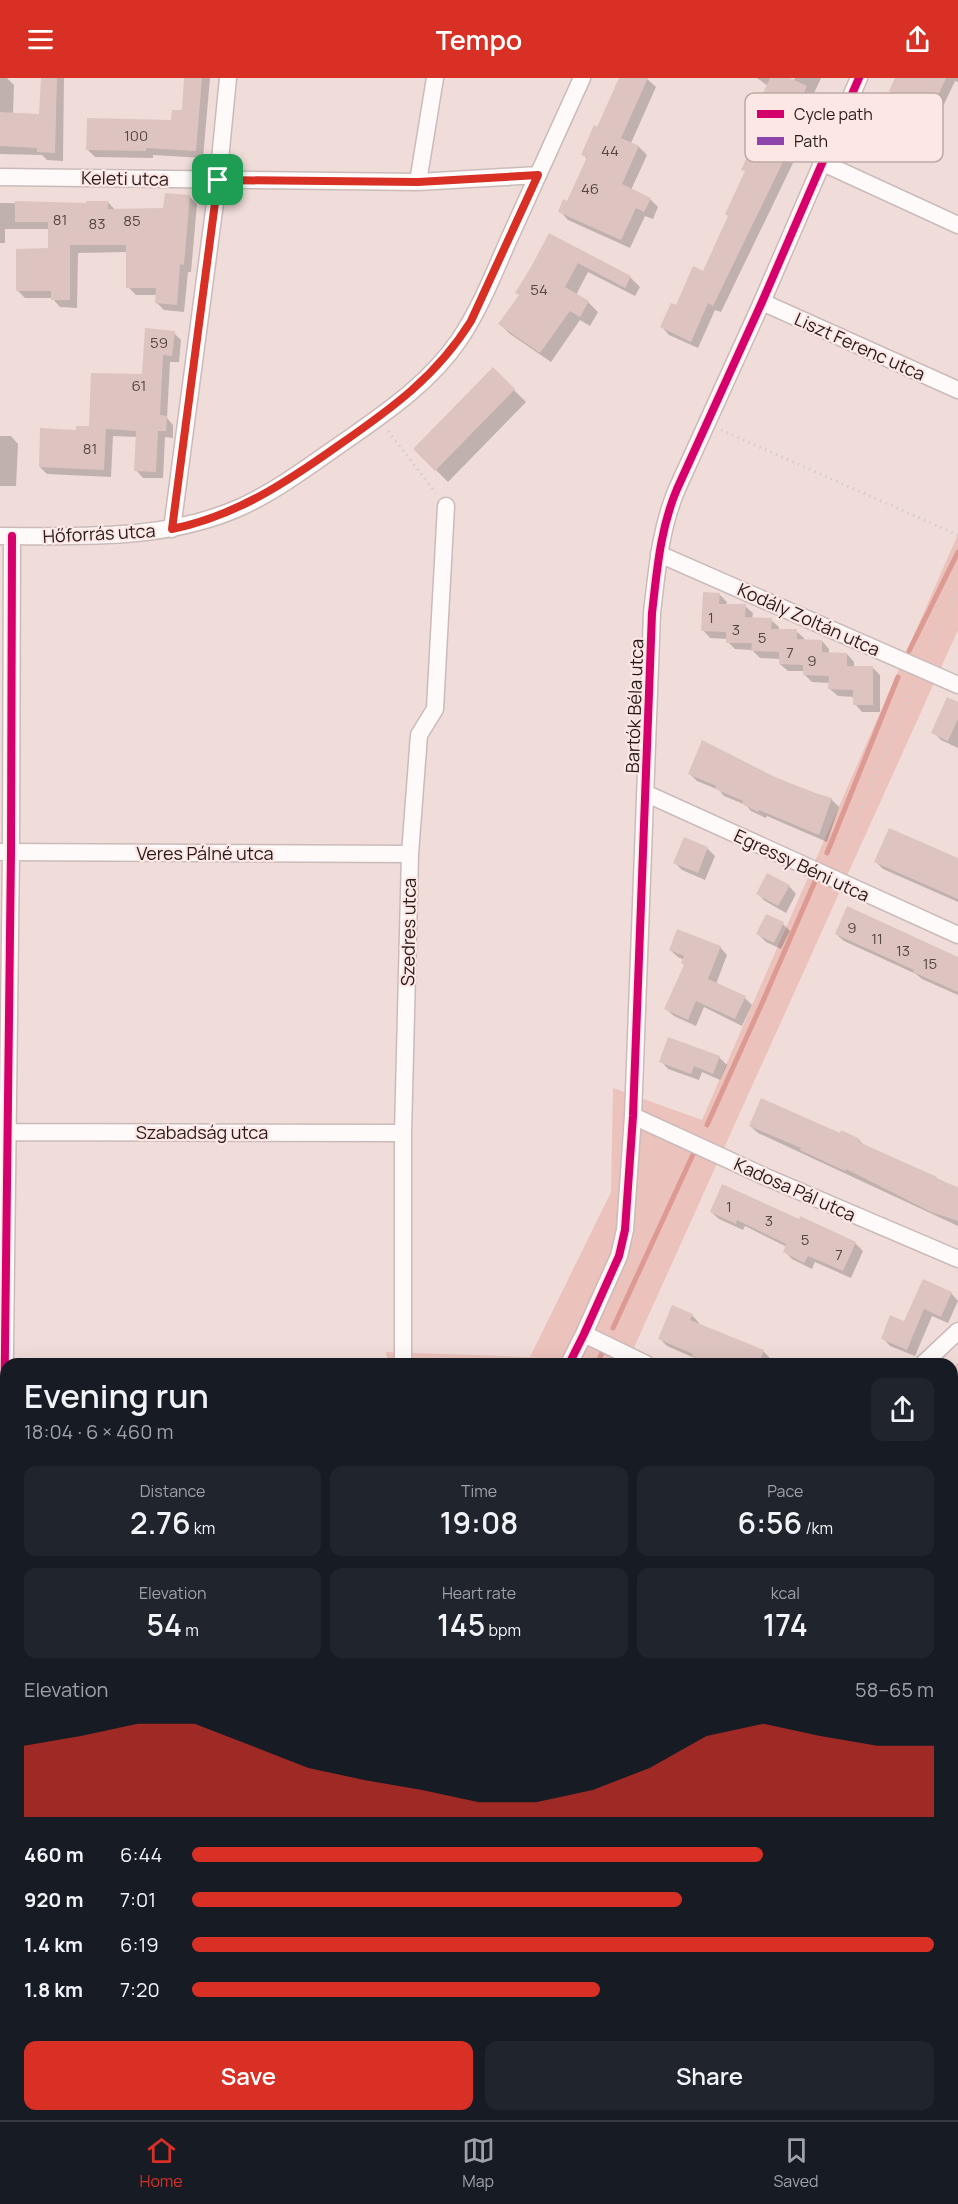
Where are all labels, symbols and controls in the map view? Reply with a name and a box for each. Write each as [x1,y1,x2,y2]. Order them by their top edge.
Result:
text: Tempo [436,21,522,58]
icon: menu [24,23,57,56]
icon: share [901,23,934,56]
legend [745,93,943,162]
text: Cycle path [794,103,873,125]
house number: 100 [124,125,148,146]
text: Path [794,130,828,152]
house number: 44 [601,140,619,161]
pin [192,154,243,205]
icon: arrive [201,163,234,196]
street label: Keleti utca [81,165,169,191]
house number: 46 [581,178,599,199]
house number: 81 [53,209,67,230]
house number: 85 [123,210,141,231]
house number: 83 [88,213,106,234]
house number: 54 [530,279,548,300]
street label: Liszt Ferenc utca [791,306,929,386]
house number: 59 [150,332,168,353]
house number: 61 [132,375,146,396]
house number: 81 [83,438,97,459]
street label: Hőforrás utca [42,518,156,548]
street label: Kodály Zoltán utca [734,577,884,661]
house number: 1 [708,607,714,628]
house number: 3 [732,619,740,640]
house number: 5 [758,627,766,648]
street label: Bartók Béla utca [620,638,648,774]
house number: 7 [786,642,794,663]
house number: 9 [807,650,817,671]
street label: Egressy Béni utca [730,823,874,907]
street label: Veres Pálné utca [136,841,274,865]
street label: Szedres utca [395,878,421,986]
house number: 9 [847,917,857,938]
house number: 11 [871,928,883,949]
house number: 13 [896,940,910,961]
house number: 15 [923,953,937,974]
street label: Szabadság utca [136,1120,268,1144]
street label: Kadosa Pál utca [730,1151,860,1227]
house number: 1 [726,1196,732,1217]
house number: 3 [765,1210,773,1231]
house number: 5 [801,1229,809,1250]
house number: 7 [835,1244,843,1265]
text: Evening run [24,1373,209,1418]
button: share [871,1378,934,1441]
text: 18:04 · 6 × 460 m [24,1418,173,1445]
text: Distance [140,1480,205,1502]
text: Time [461,1480,497,1502]
text: Pace [767,1480,803,1502]
text: 2.76 [130,1502,191,1543]
text: 19:08 [440,1502,518,1543]
text: 6:56 [738,1502,802,1543]
text: km [191,1517,215,1539]
text: /km [802,1517,833,1539]
text: Elevation [139,1582,206,1604]
text: Heart rate [442,1582,516,1604]
text: kcal [771,1582,800,1604]
text: 54 [146,1604,182,1645]
text: 145 [437,1604,485,1645]
text: 174 [763,1604,808,1645]
text: m [182,1619,199,1641]
text: bpm [485,1619,521,1641]
text: Elevation [24,1676,108,1703]
text: 58–65 m [855,1676,934,1703]
text: 460 m [24,1841,84,1868]
text: 6:44 [120,1841,162,1868]
text: 920 m [24,1886,83,1913]
text: 7:01 [120,1886,156,1913]
text: 1.4 km [24,1931,83,1958]
text: 6:19 [120,1931,159,1958]
text: 1.8 km [24,1976,83,2003]
text: 7:20 [120,1976,160,2003]
button: Save [24,2041,473,2110]
button: Share [485,2041,934,2110]
tab: Home [139,2134,183,2192]
tab: Map [462,2134,495,2192]
tab: Saved [773,2134,819,2192]

